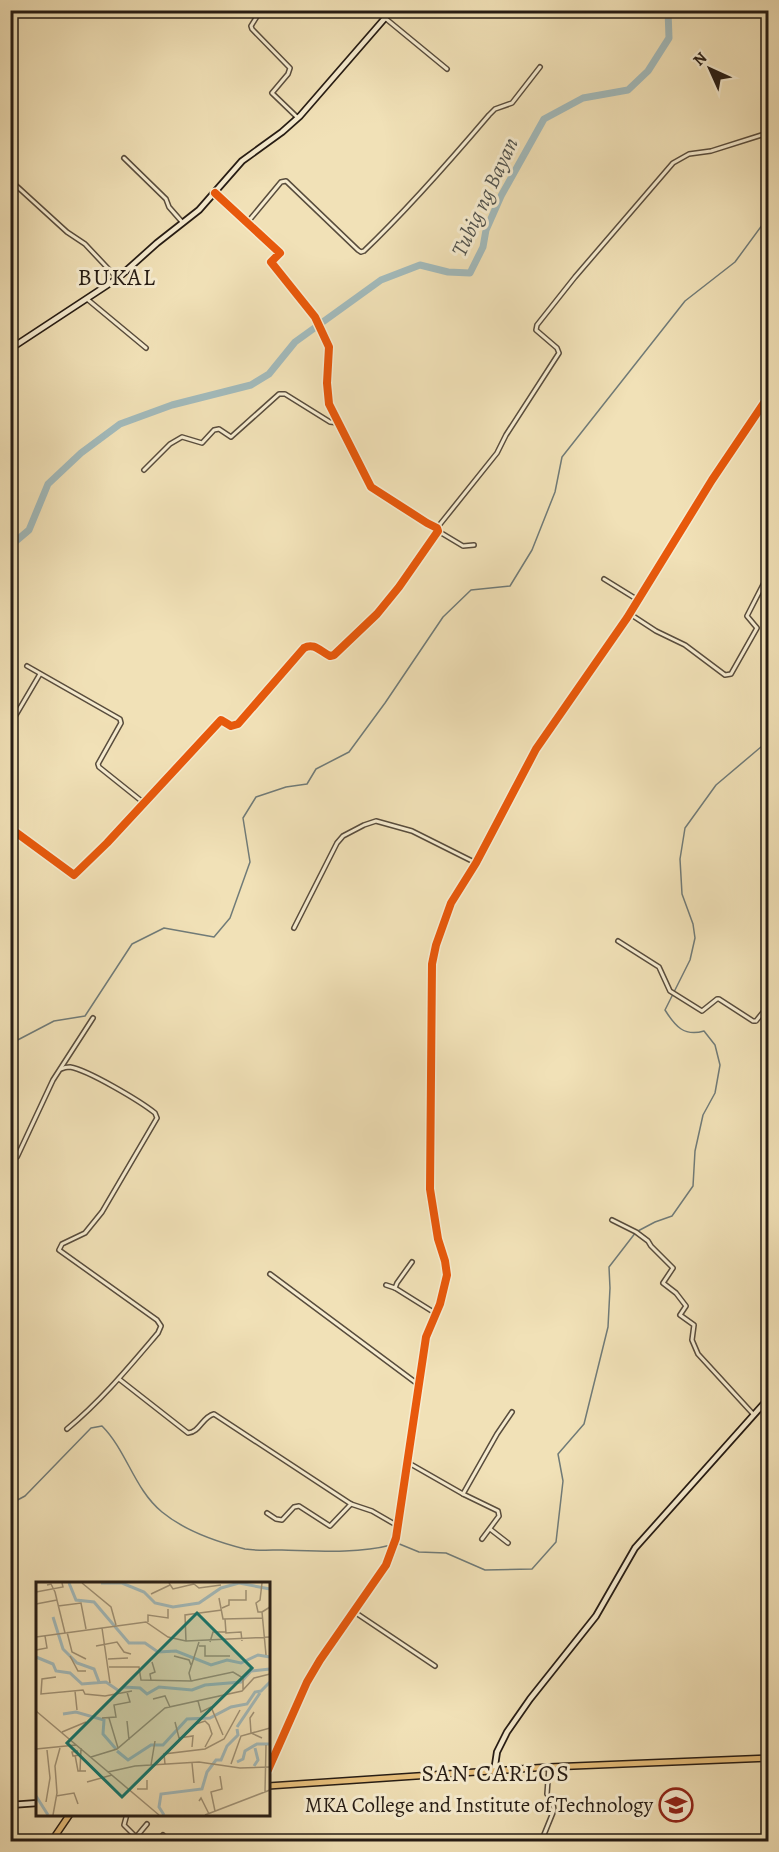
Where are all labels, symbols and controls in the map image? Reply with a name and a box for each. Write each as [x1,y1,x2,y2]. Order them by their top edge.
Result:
north arrow [680,39,740,99]
text: N [688,47,712,71]
water label: Tubig ng Bayan [444,133,526,261]
district label: BUKAL [77,261,157,293]
inset map [36,1582,270,1816]
district label: SAN CARLOS [422,1757,570,1789]
school or university icon: MKA College and Institute of Technology [658,1787,694,1823]
place label: MKA College and Institute of Technology [305,1791,654,1819]

